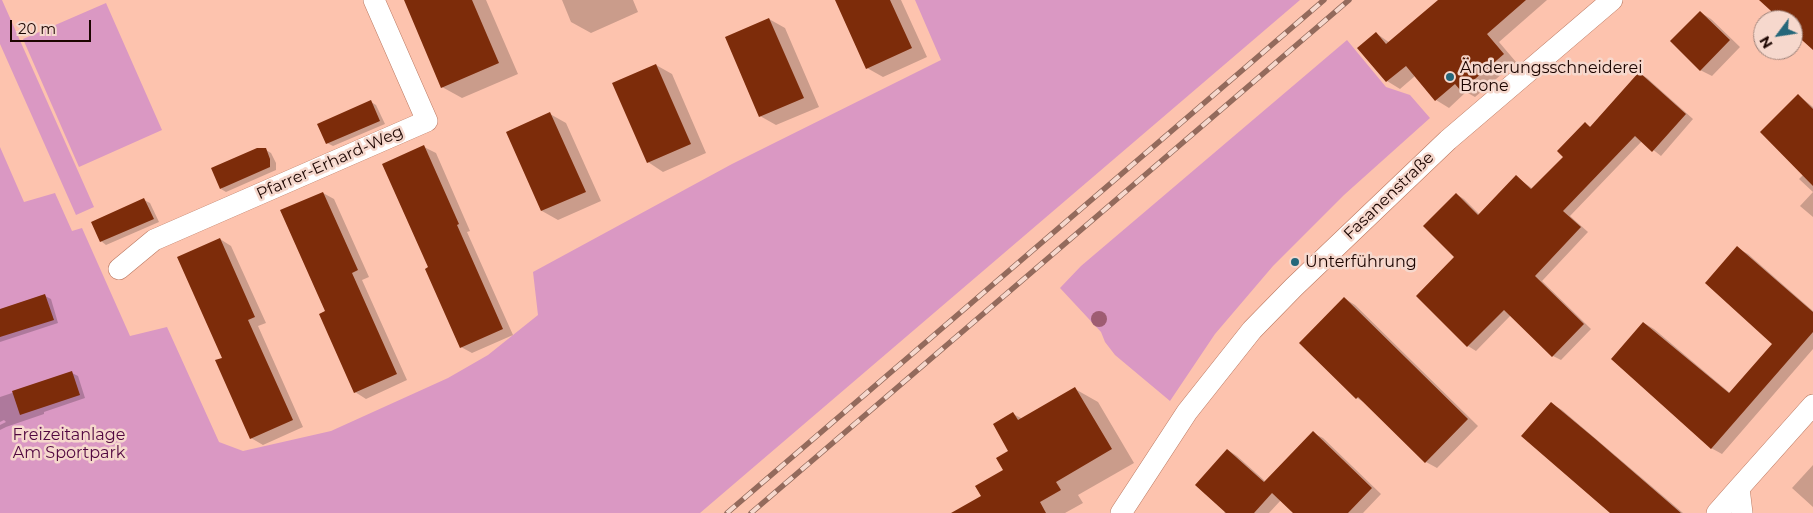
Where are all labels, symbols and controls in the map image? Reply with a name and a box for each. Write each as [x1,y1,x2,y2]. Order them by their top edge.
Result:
scale bar [12,10,94,42]
north arrow [1753,10,1803,60]
text: 20 m [18,19,56,38]
text: N [1755,33,1777,52]
place label: Änderungsschneiderei Brone [1460,58,1643,96]
marker: Änderungsschneiderei Brone [1444,71,1456,83]
street label: Pfarrer-Erhard-Weg [254,122,406,204]
street label: Fasanenstraße [1340,148,1438,244]
place label: Unterführung [1305,252,1417,272]
marker: Unterführung [1289,256,1301,268]
park label: Freizeitanlage Am Sportpark [13,425,125,463]

